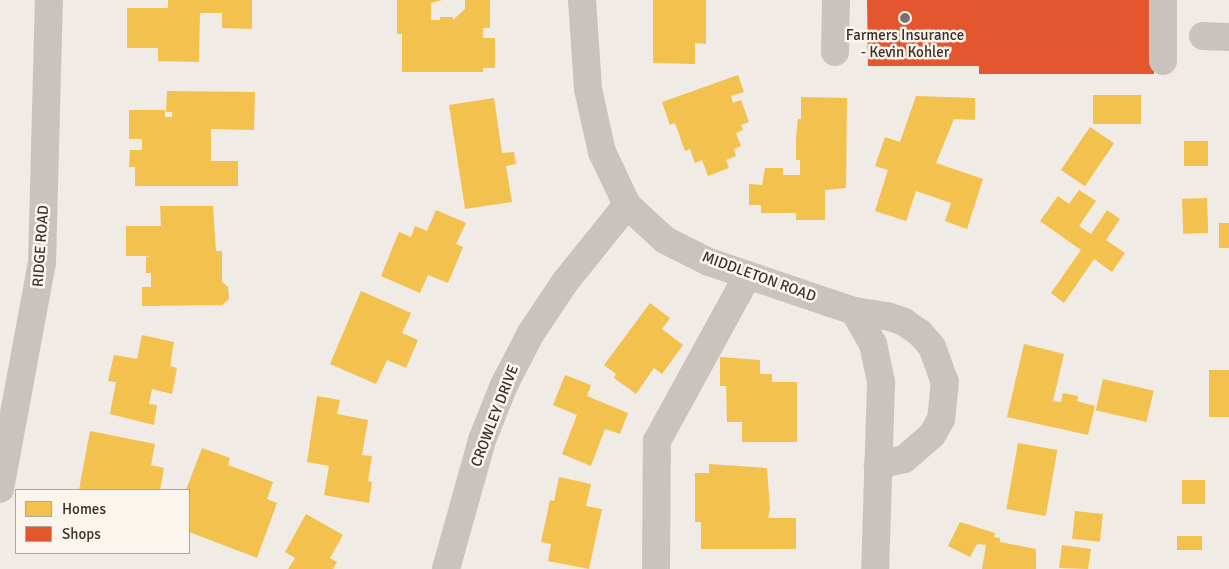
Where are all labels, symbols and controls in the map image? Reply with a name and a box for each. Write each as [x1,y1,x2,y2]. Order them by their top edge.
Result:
marker: Farmers Insurance - Kevin Kohler [899,12,911,24]
place label: Farmers Insurance - Kevin Kohler [846,26,964,61]
street label: RIDGE ROAD [29,205,53,287]
street label: MIDDLETON ROAD [700,248,818,306]
street label: CROWLEY DRIVE [467,363,523,469]
legend [15,489,190,554]
text: Homes [62,500,106,518]
text: Shops [62,525,101,543]

